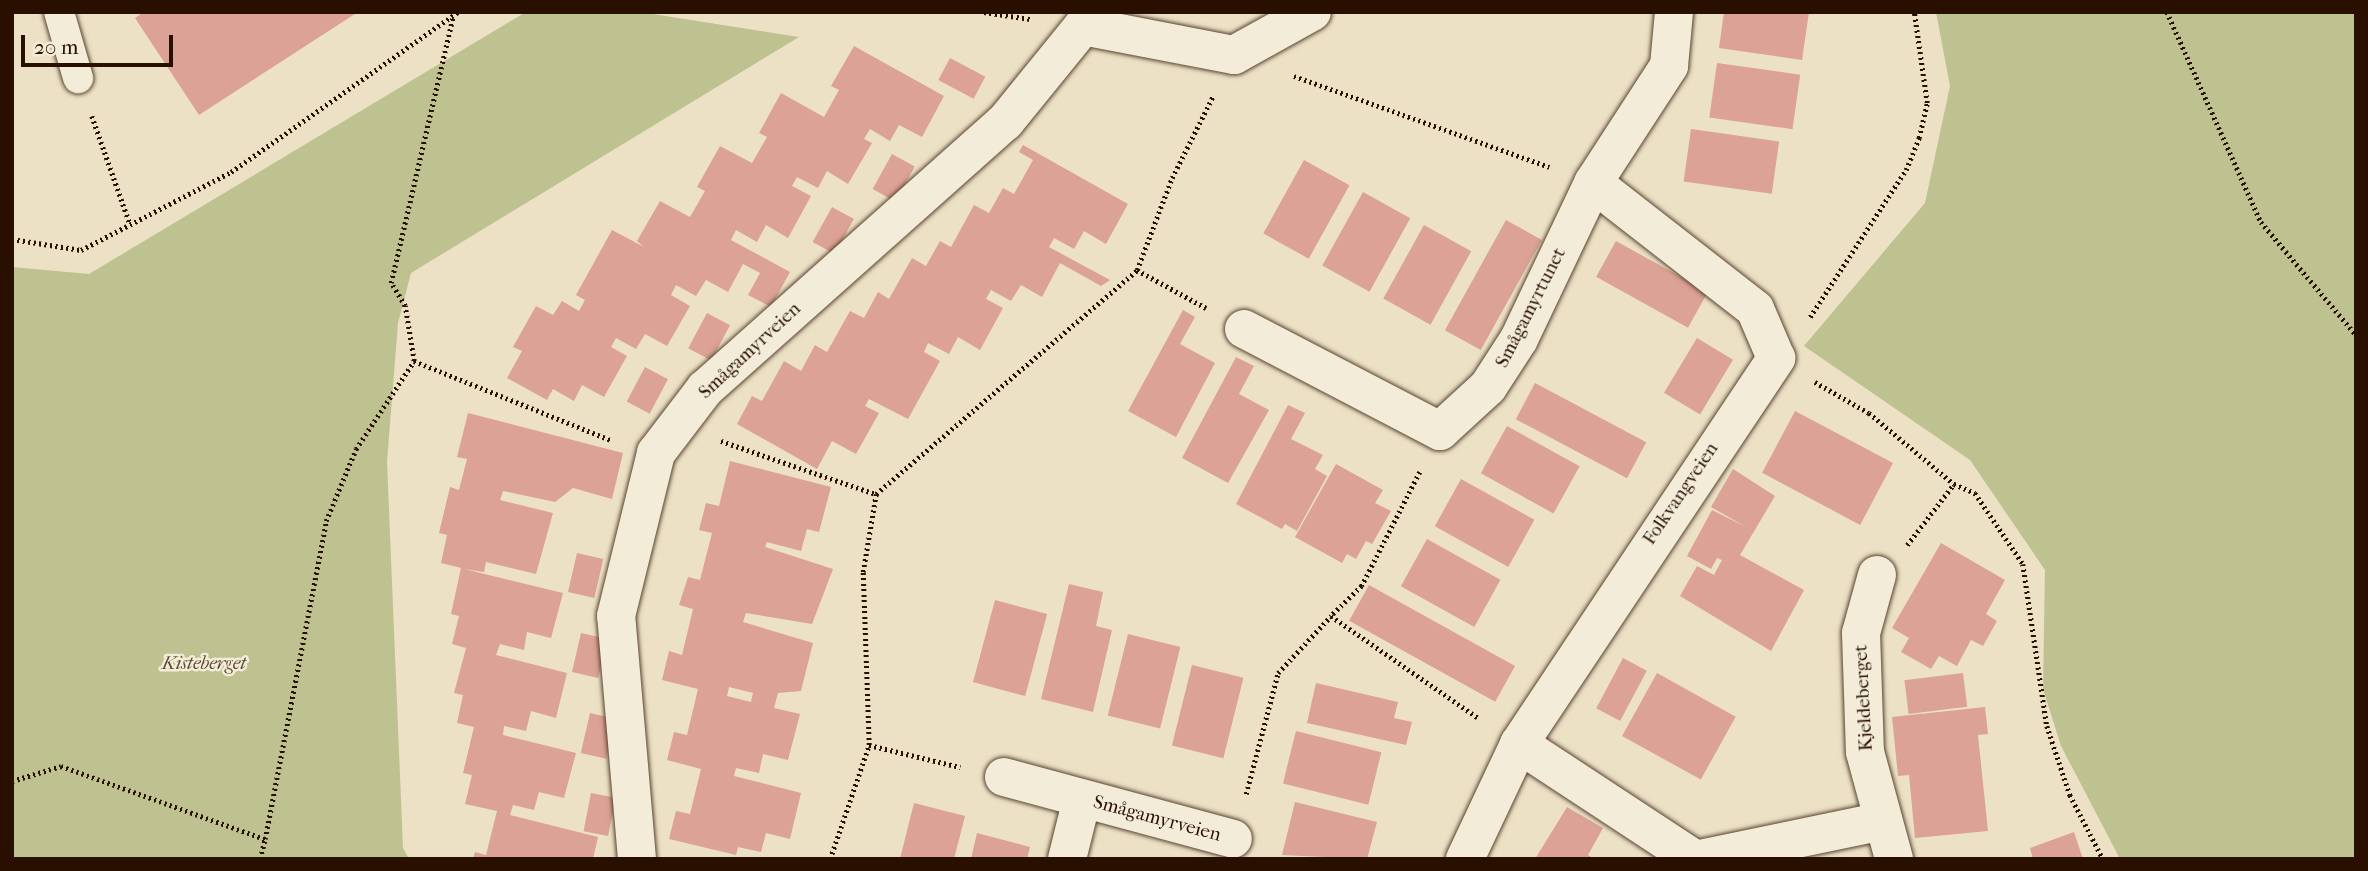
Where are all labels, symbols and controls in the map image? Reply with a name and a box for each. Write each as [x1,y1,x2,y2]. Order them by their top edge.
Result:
scale bar [24,21,177,65]
text: 20 m [34,35,78,59]
street label: Smågamyrtunet [1491,244,1571,372]
street label: Smågamyrveien [694,298,806,404]
street label: Folkvangveien [1638,438,1724,550]
street label: Kjeldeberget [1850,644,1878,752]
park label: Kisteberget [162,653,246,675]
street label: Smågamyrveien [1091,791,1223,847]

